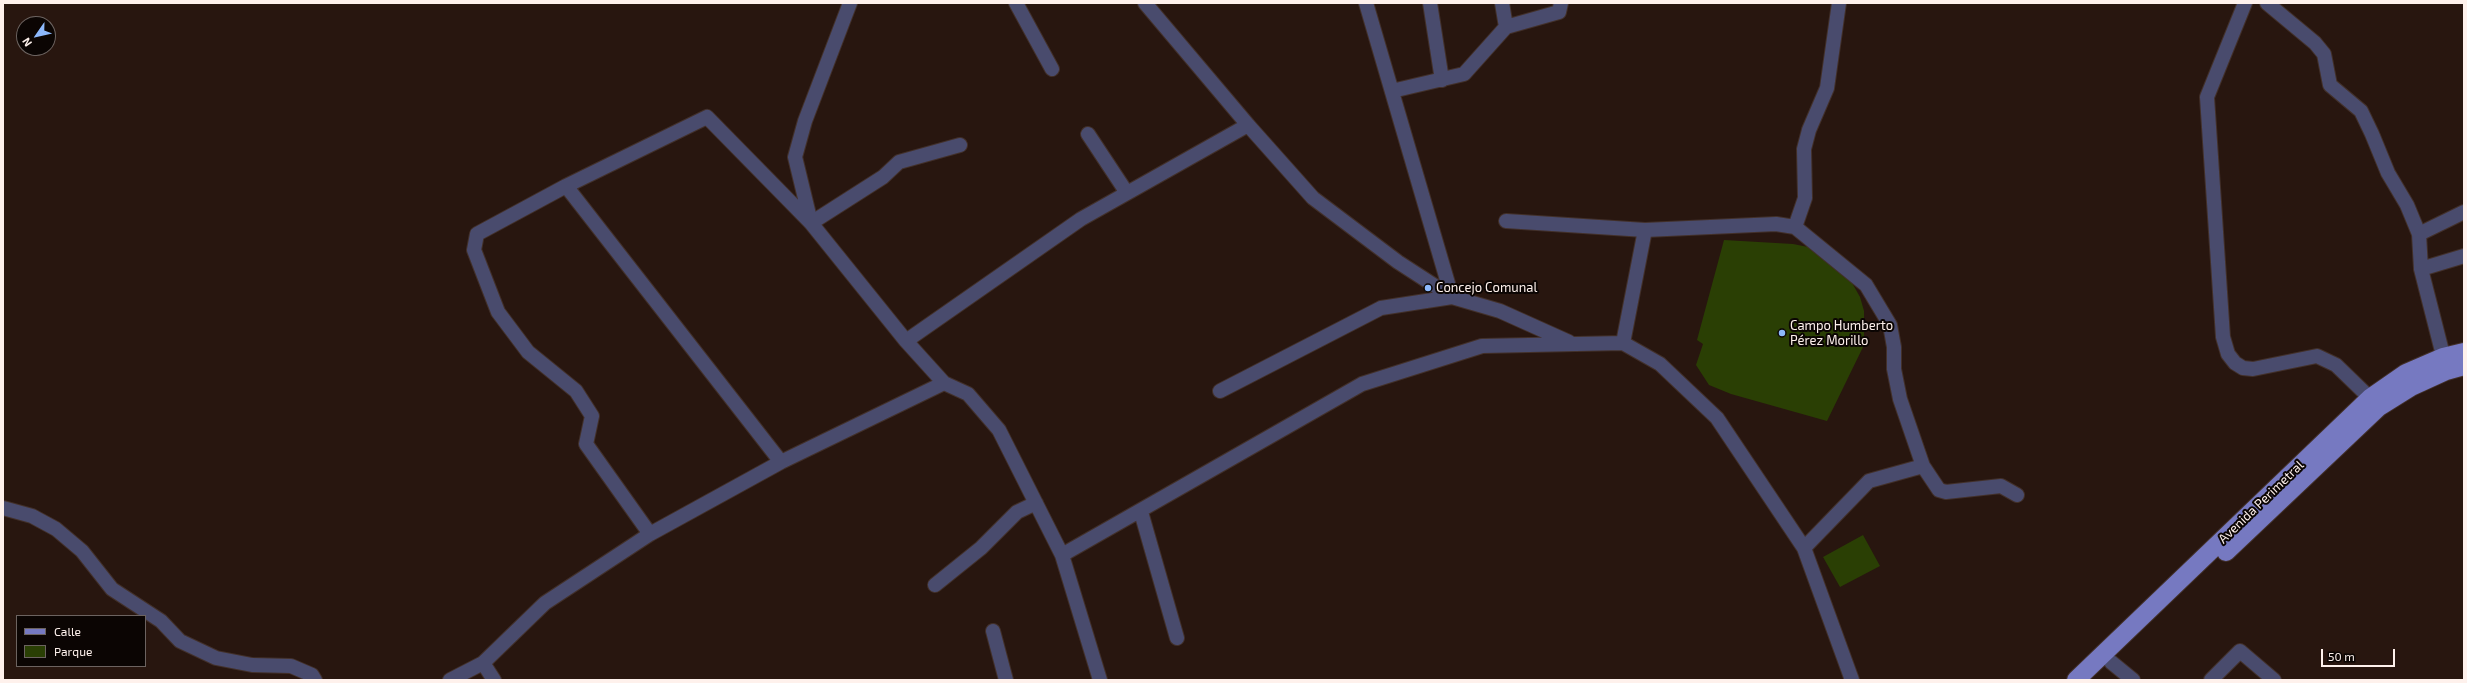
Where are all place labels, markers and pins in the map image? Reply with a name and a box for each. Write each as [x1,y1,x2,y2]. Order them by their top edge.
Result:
place label: Concejo Comunal [1436,280,1537,296]
marker: Concejo Comunal [1423,283,1433,293]
place label: Campo Humberto Pérez Morillo [1790,318,1893,349]
marker: Campo Humberto Pérez Morillo [1777,328,1787,338]

